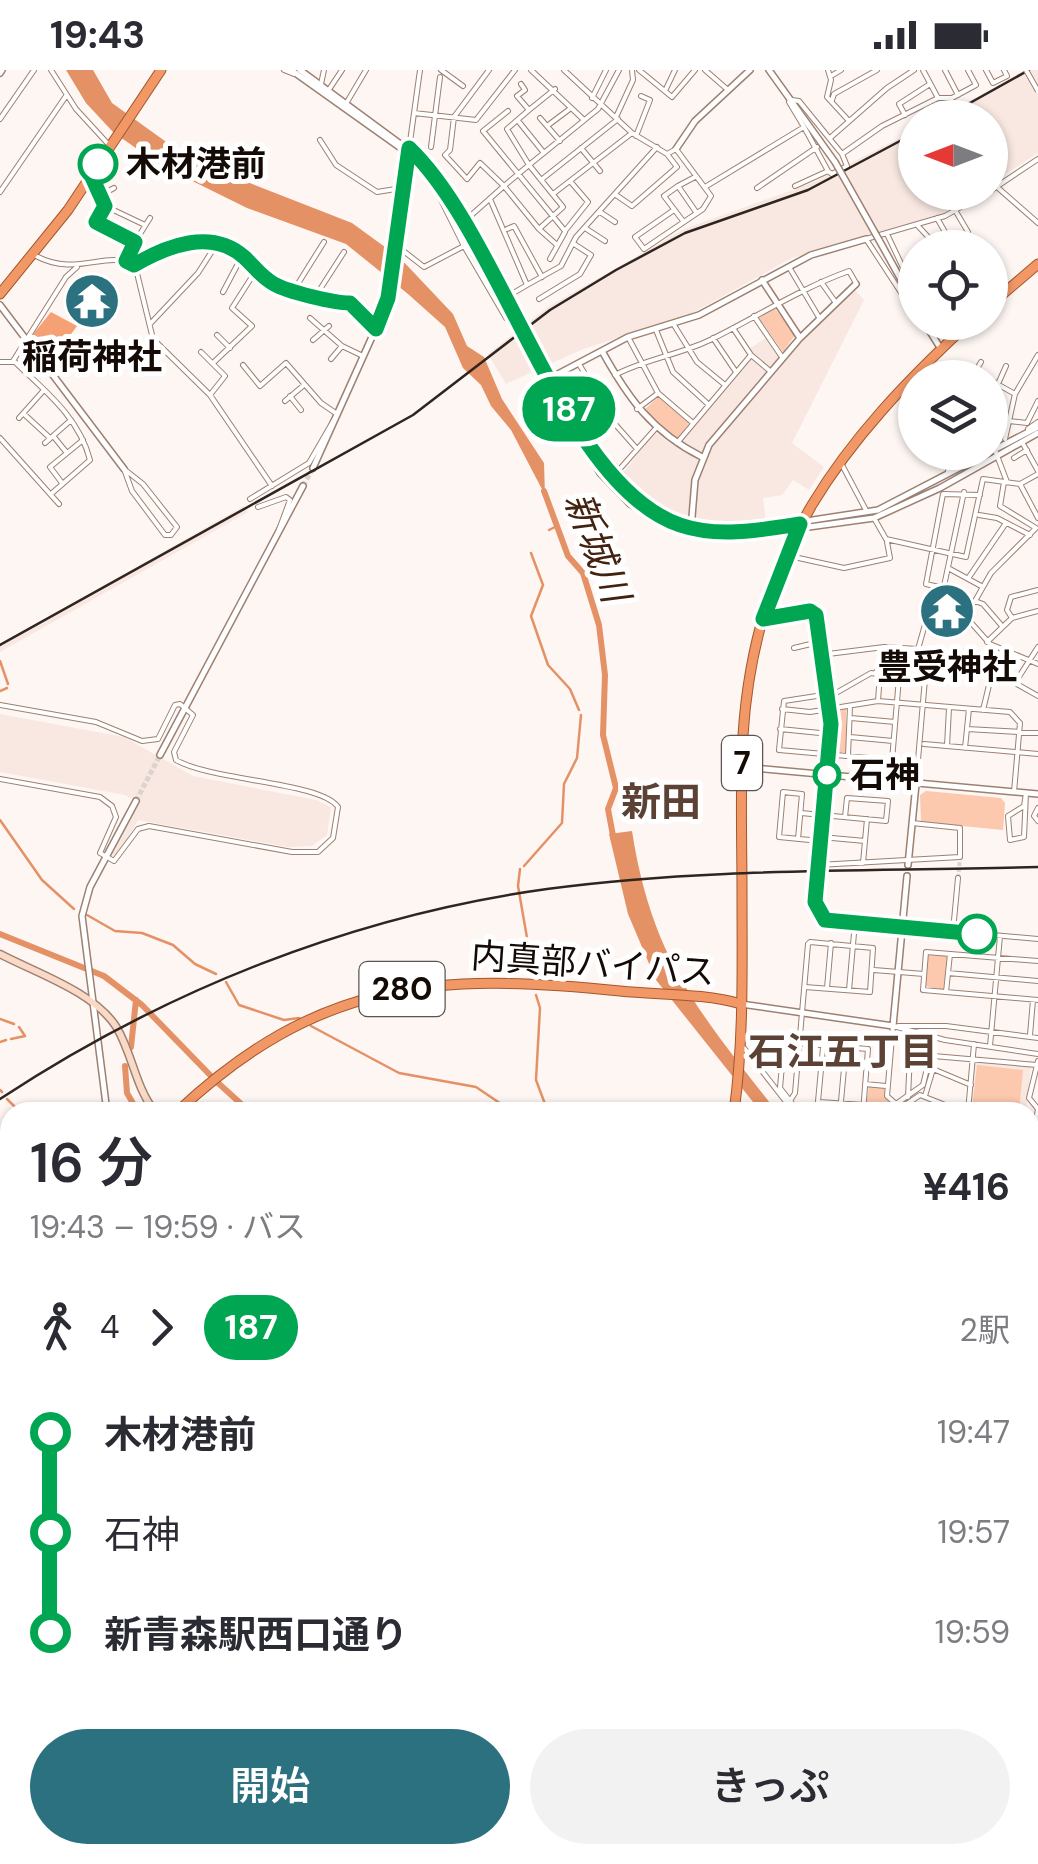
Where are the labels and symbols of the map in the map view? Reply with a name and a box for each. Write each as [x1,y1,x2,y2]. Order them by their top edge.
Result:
north arrow [898,100,1008,210]
place label: 木材港前 [126,141,266,187]
marker: 木材港前 [79,145,117,183]
temple icon: 稲荷神社 [62,271,122,331]
place label: 稲荷神社 [22,334,162,380]
line badge: 187 [512,376,626,442]
water label: 新城川 [553,485,642,613]
temple icon: 豊受神社 [917,581,977,641]
place label: 豊受神社 [877,644,1017,690]
road number: 7 [722,736,762,790]
place label: 石神 [850,752,920,798]
marker: 石神 [814,762,840,788]
district label: 新田 [621,776,701,828]
unlabelled marker [958,915,996,953]
street label: 内真部バイパス [470,933,716,995]
road number: 280 [360,962,444,1016]
district label: 石江五丁目 [748,1027,938,1077]

